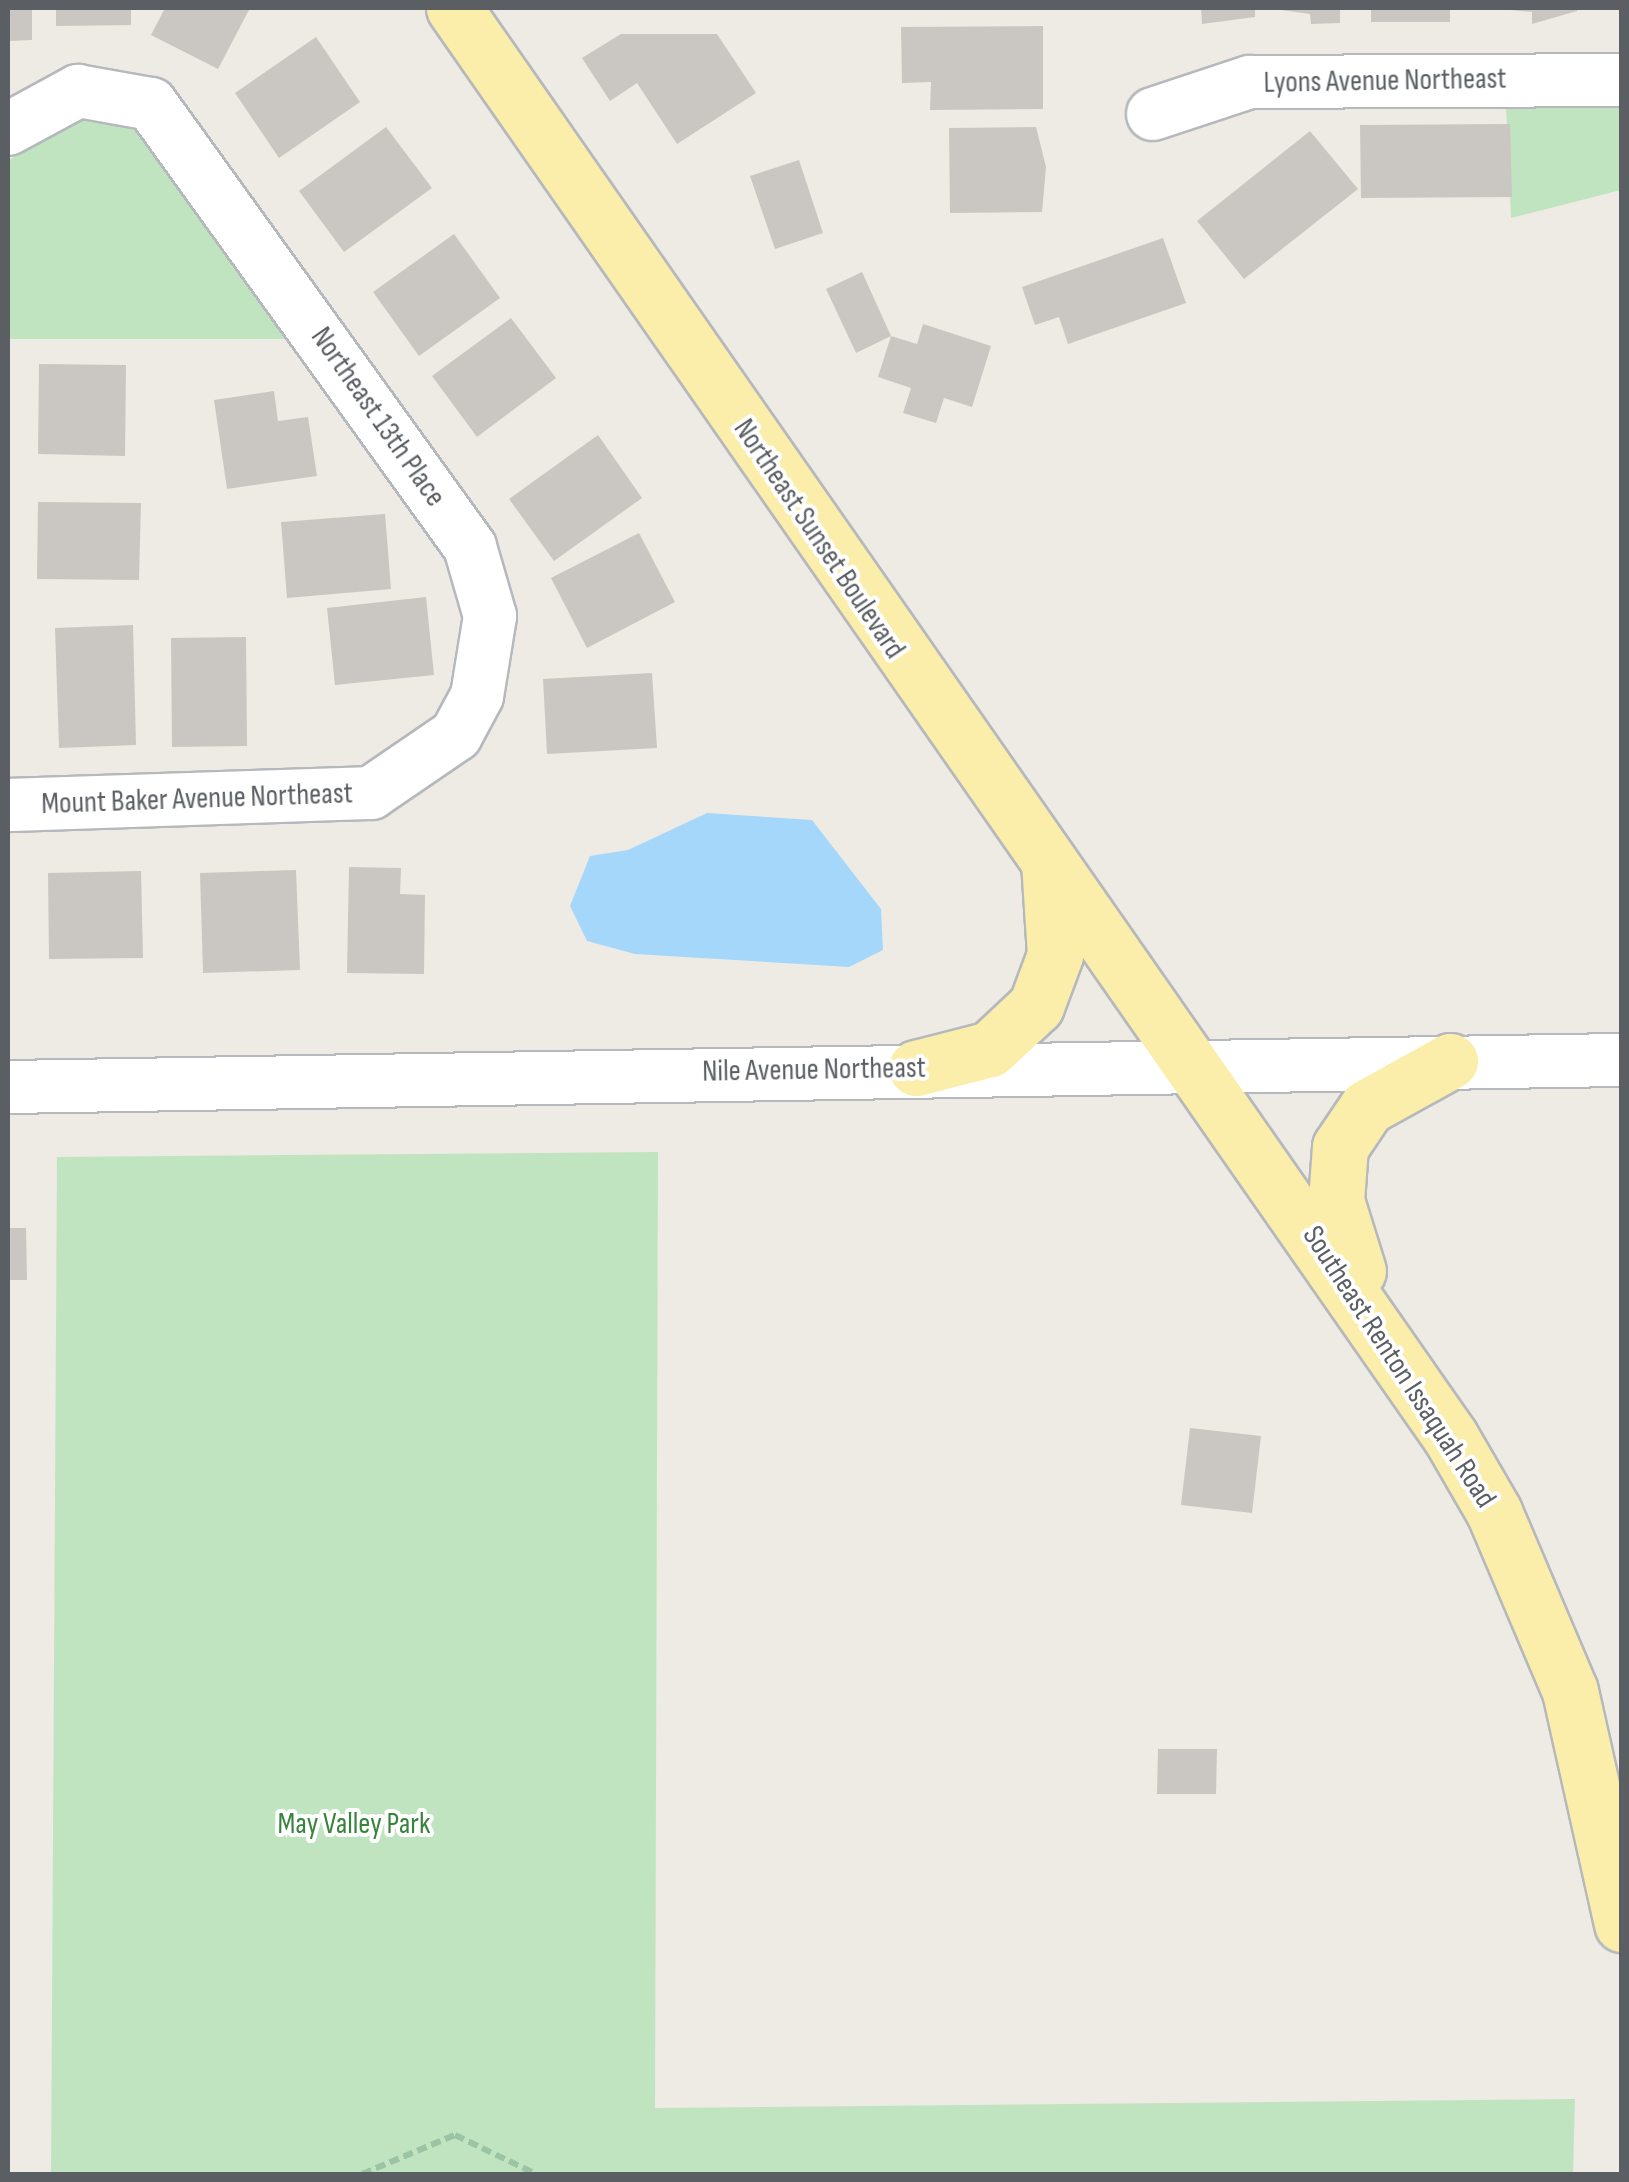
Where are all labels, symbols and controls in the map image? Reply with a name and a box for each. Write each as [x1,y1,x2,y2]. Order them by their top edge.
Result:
street label: Lyons Avenue Northeast [1263,61,1507,101]
street label: Northeast 13th Place [303,320,453,514]
street label: Northeast Sunset Boulevard [726,412,912,666]
street label: Mount Baker Avenue Northeast [41,776,353,822]
street label: Nile Avenue Northeast [702,1050,926,1090]
street label: Southeast Renton Issaquah Road [1294,1219,1504,1515]
park label: May Valley Park [278,1806,430,1842]

